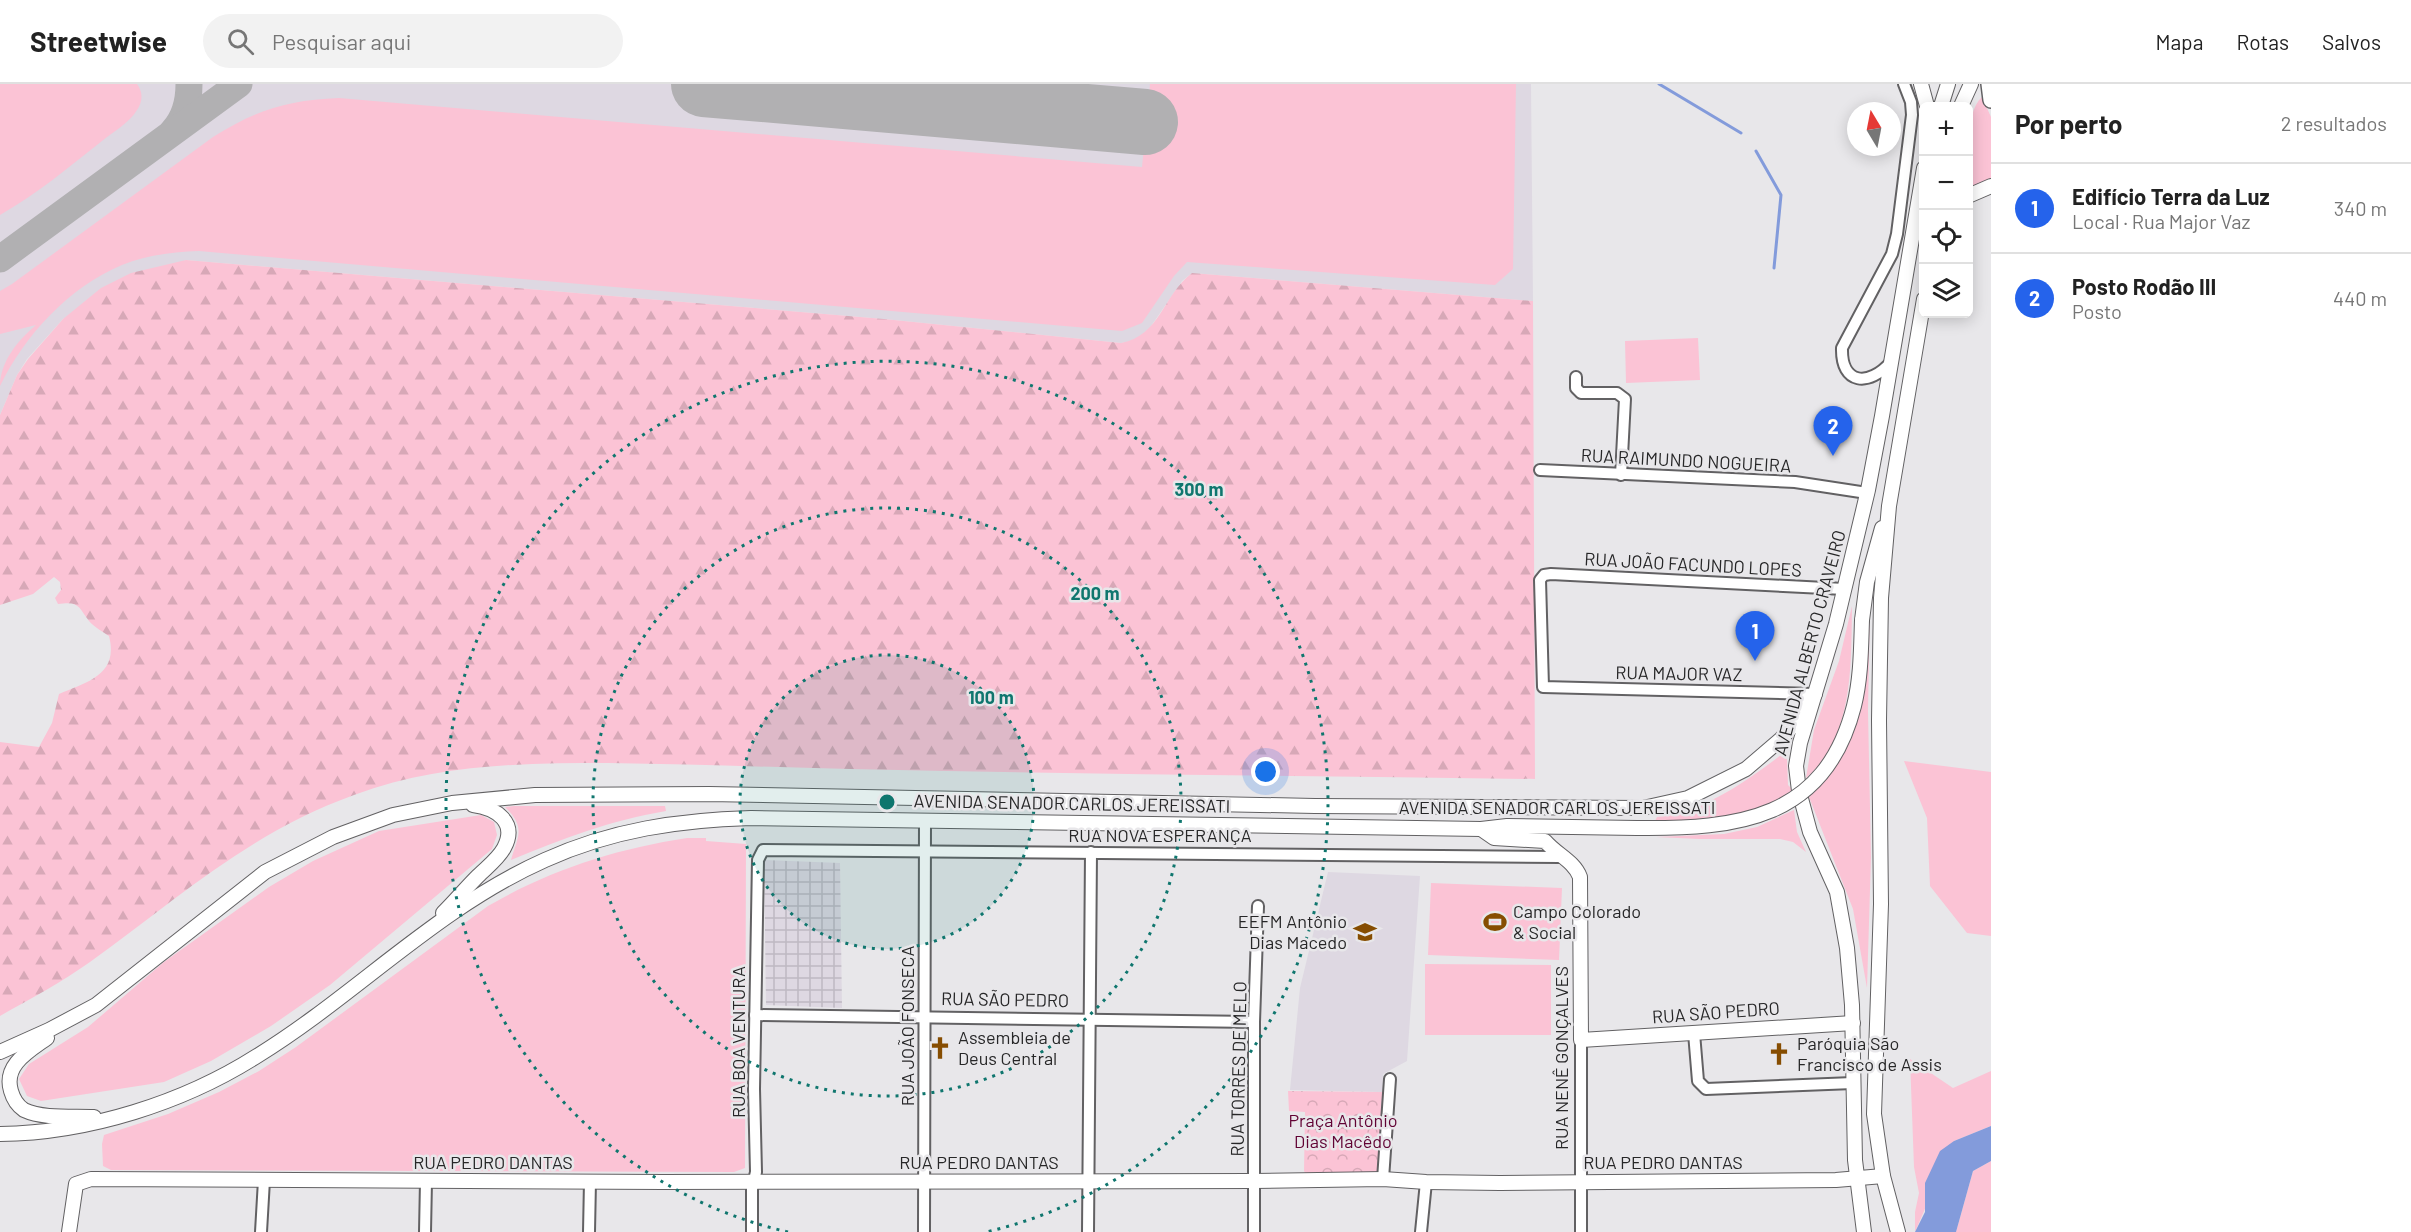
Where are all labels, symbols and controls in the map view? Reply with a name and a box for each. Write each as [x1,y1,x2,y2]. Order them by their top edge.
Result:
search box [203,14,623,68]
text: Streetwise [30,24,167,58]
icon: search [224,25,257,58]
text: Pesquisar aqui [272,28,411,54]
text: Mapa [2155,29,2203,54]
text: Rotas [2236,29,2289,54]
text: Salvos [2322,29,2381,54]
north arrow [1847,102,1901,156]
map controls [1919,102,1973,318]
button: + [1919,102,1973,156]
text: Por perto [2015,108,2123,139]
text: 2 resultados [2281,111,2387,135]
button: − [1919,156,1973,210]
text: Edifício Terra da Luz [2072,183,2270,209]
text: 1 [2031,196,2038,220]
text: 340 m [2334,196,2387,220]
text: Local · Rua Major Vaz [2072,209,2250,233]
button: locate [1919,210,1973,264]
button: layers [1919,264,1973,318]
text: Posto Rodão III [2072,273,2216,299]
text: 2 [2029,286,2040,310]
text: 440 m [2333,286,2387,310]
text: Posto [2072,299,2122,323]
pin: 2 [1814,406,1852,456]
street label: RUA RAIMUNDO NOGUEIRA [1580,443,1792,477]
text: 300 m [1175,478,1223,500]
street label: AVENIDA ALBERTO CRAVEIRO [1768,528,1850,758]
street label: RUA JOÃO FACUNDO LOPES [1584,547,1802,581]
text: 200 m [1070,582,1120,604]
pin: 1 [1736,612,1774,661]
street label: RUA MAJOR VAZ [1615,661,1743,685]
text: 100 m [968,686,1014,708]
your location [1251,757,1280,786]
street label: AVENIDA SENADOR CARLOS JEREISSATI [914,789,1230,817]
centre of rings [877,792,897,812]
street label: AVENIDA SENADOR CARLOS JEREISSATI [1399,796,1715,818]
street label: RUA NOVA ESPERANÇA [1068,824,1252,846]
place label: Campo Colorado & Social [1513,900,1641,943]
sports icon: Campo Colorado & Social [1482,909,1508,935]
place label: EEFM Antônio Dias Macedo [1238,910,1347,953]
school or university icon: EEFM Antônio Dias Macedo [1352,919,1378,945]
street label: RUA JOÃO FONSECA [896,946,918,1106]
street label: RUA BOA VENTURA [727,966,749,1118]
street label: RUA NENÊ GONÇALVES [1550,966,1572,1150]
street label: RUA TORRES DE MELO [1225,981,1251,1157]
street label: RUA SÃO PEDRO [941,987,1069,1011]
street label: RUA SÃO PEDRO [1651,997,1781,1027]
place label: Assembleia de Deus Central [958,1026,1071,1069]
place label: Paróquia São Francisco de Assis [1797,1032,1942,1075]
church icon: Assembleia de Deus Central [927,1035,953,1061]
church icon: Paróquia São Francisco de Assis [1766,1041,1792,1067]
park label: Praça Antônio Dias Macêdo [1288,1109,1398,1152]
street label: RUA PEDRO DANTAS [413,1151,573,1173]
street label: RUA PEDRO DANTAS [899,1151,1059,1173]
street label: RUA PEDRO DANTAS [1583,1151,1743,1173]

